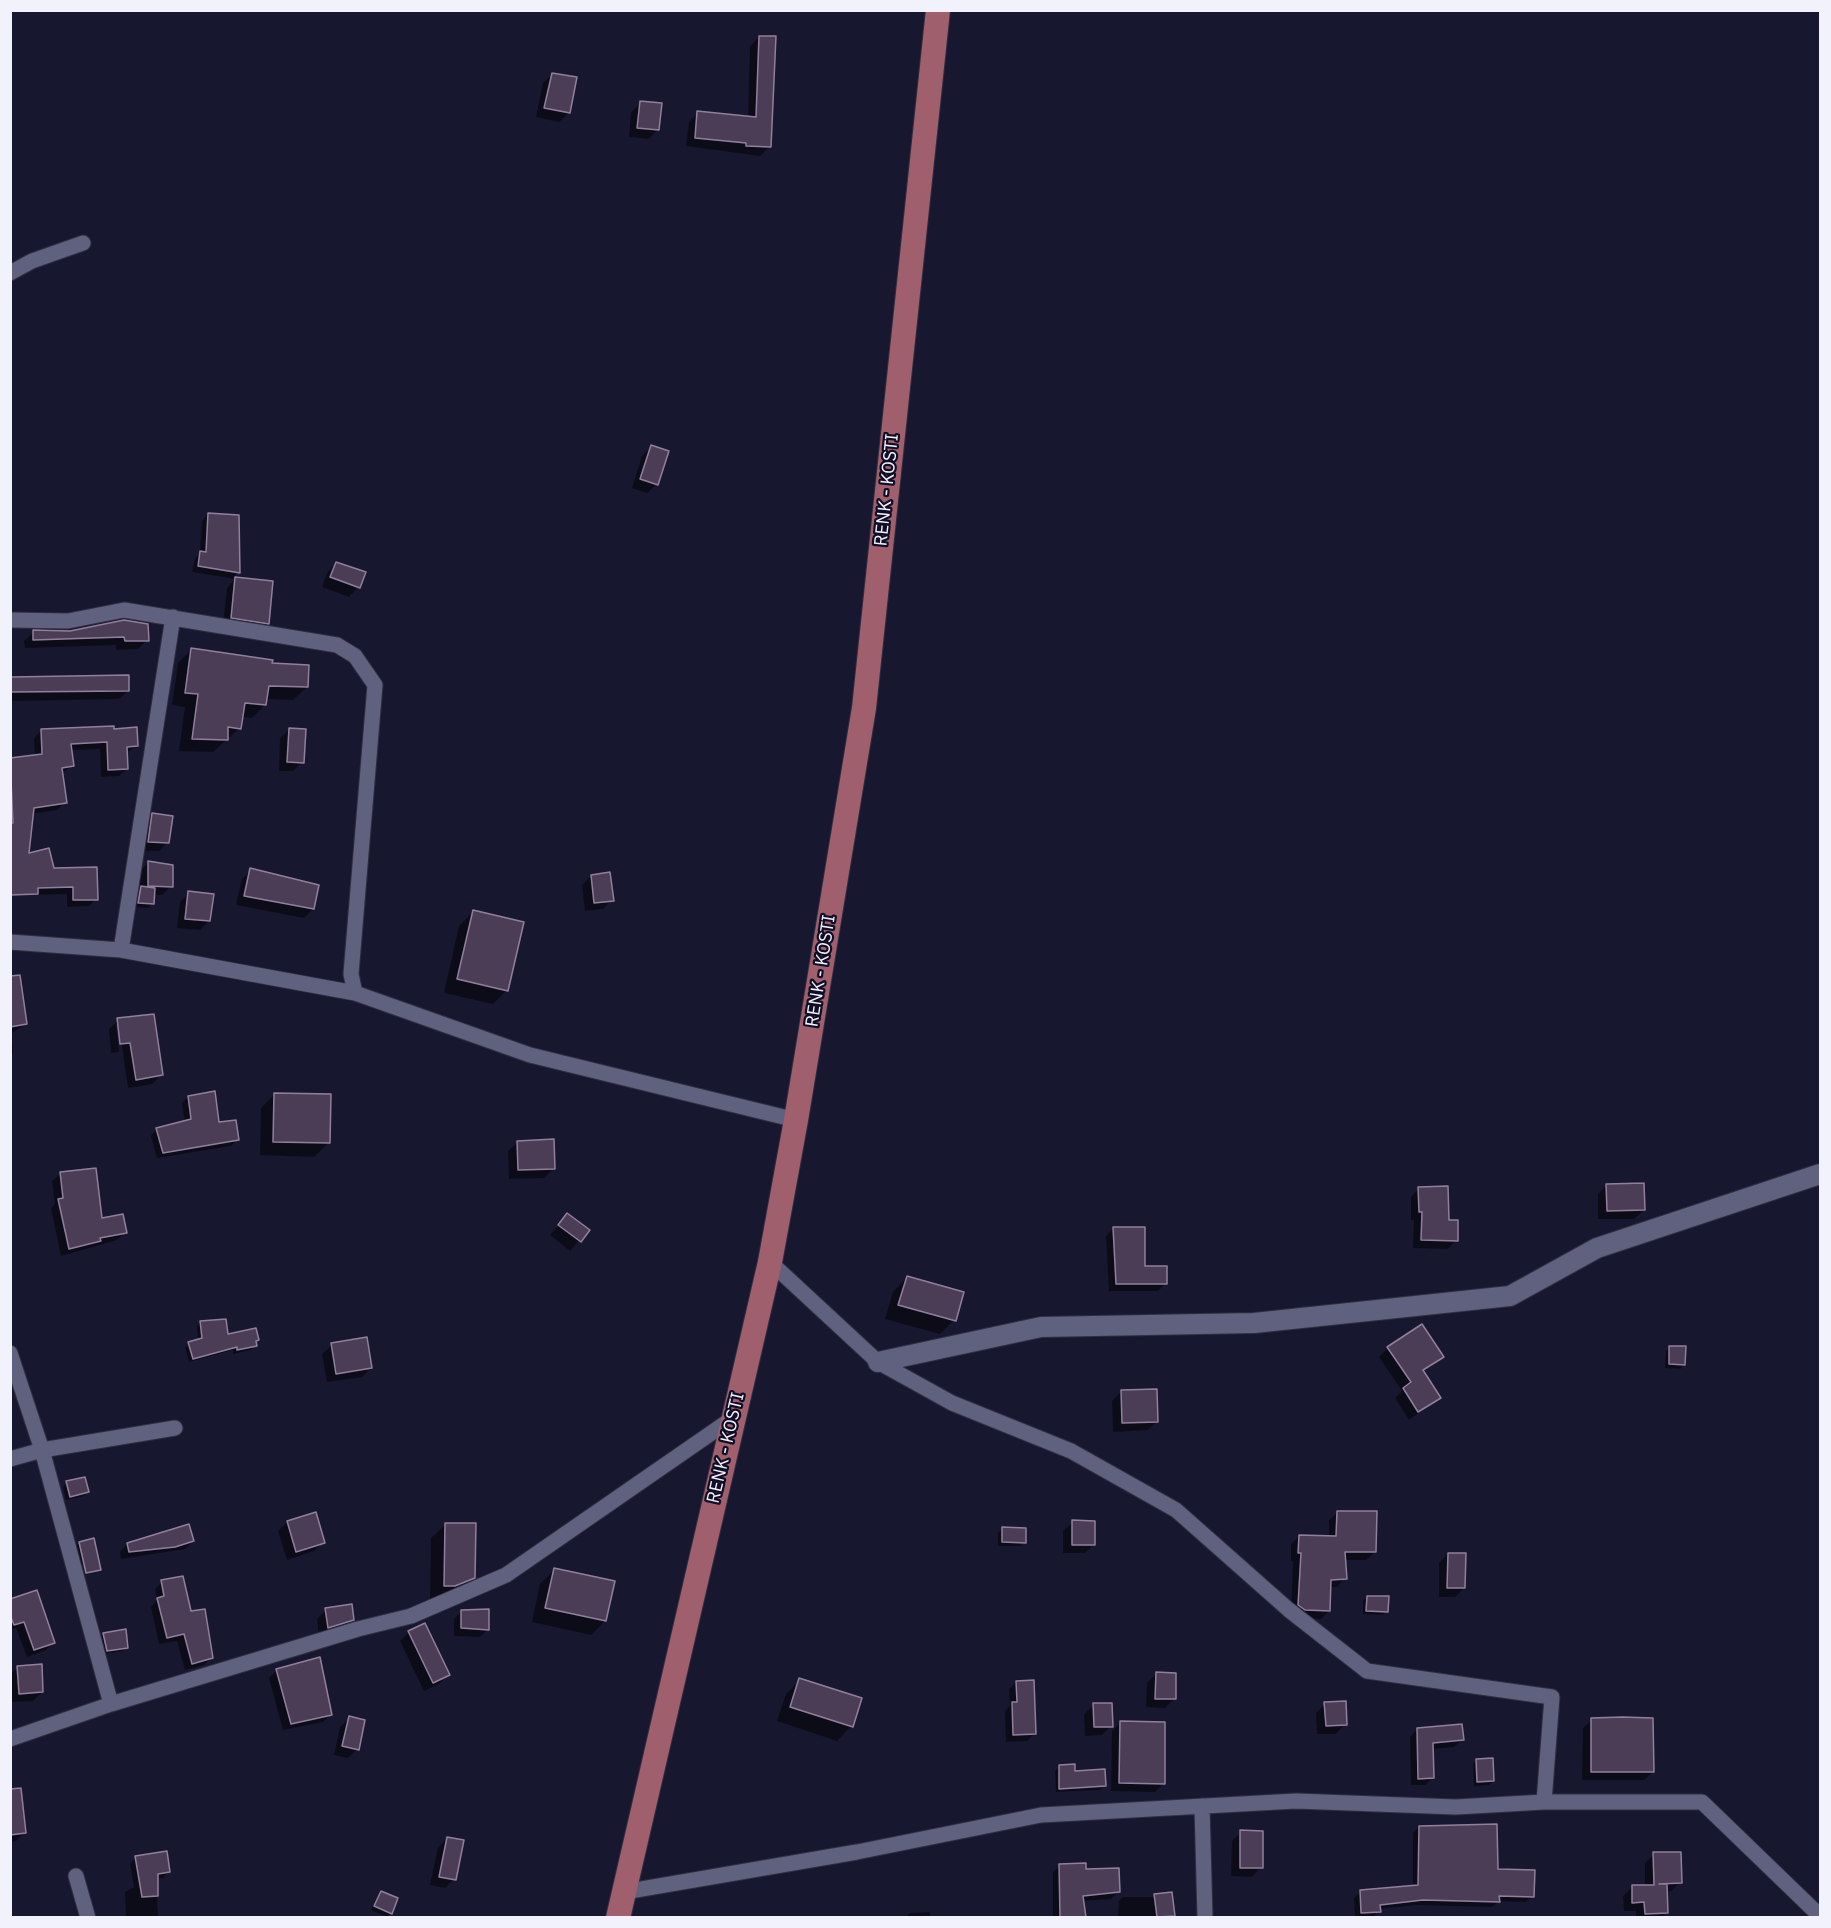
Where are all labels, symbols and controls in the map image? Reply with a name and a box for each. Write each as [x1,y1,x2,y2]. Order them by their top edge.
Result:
street label: RENK - KOSTI [870,433,904,547]
street label: RENK - KOSTI [801,913,841,1029]
street label: RENK - KOSTI [703,1390,749,1506]

